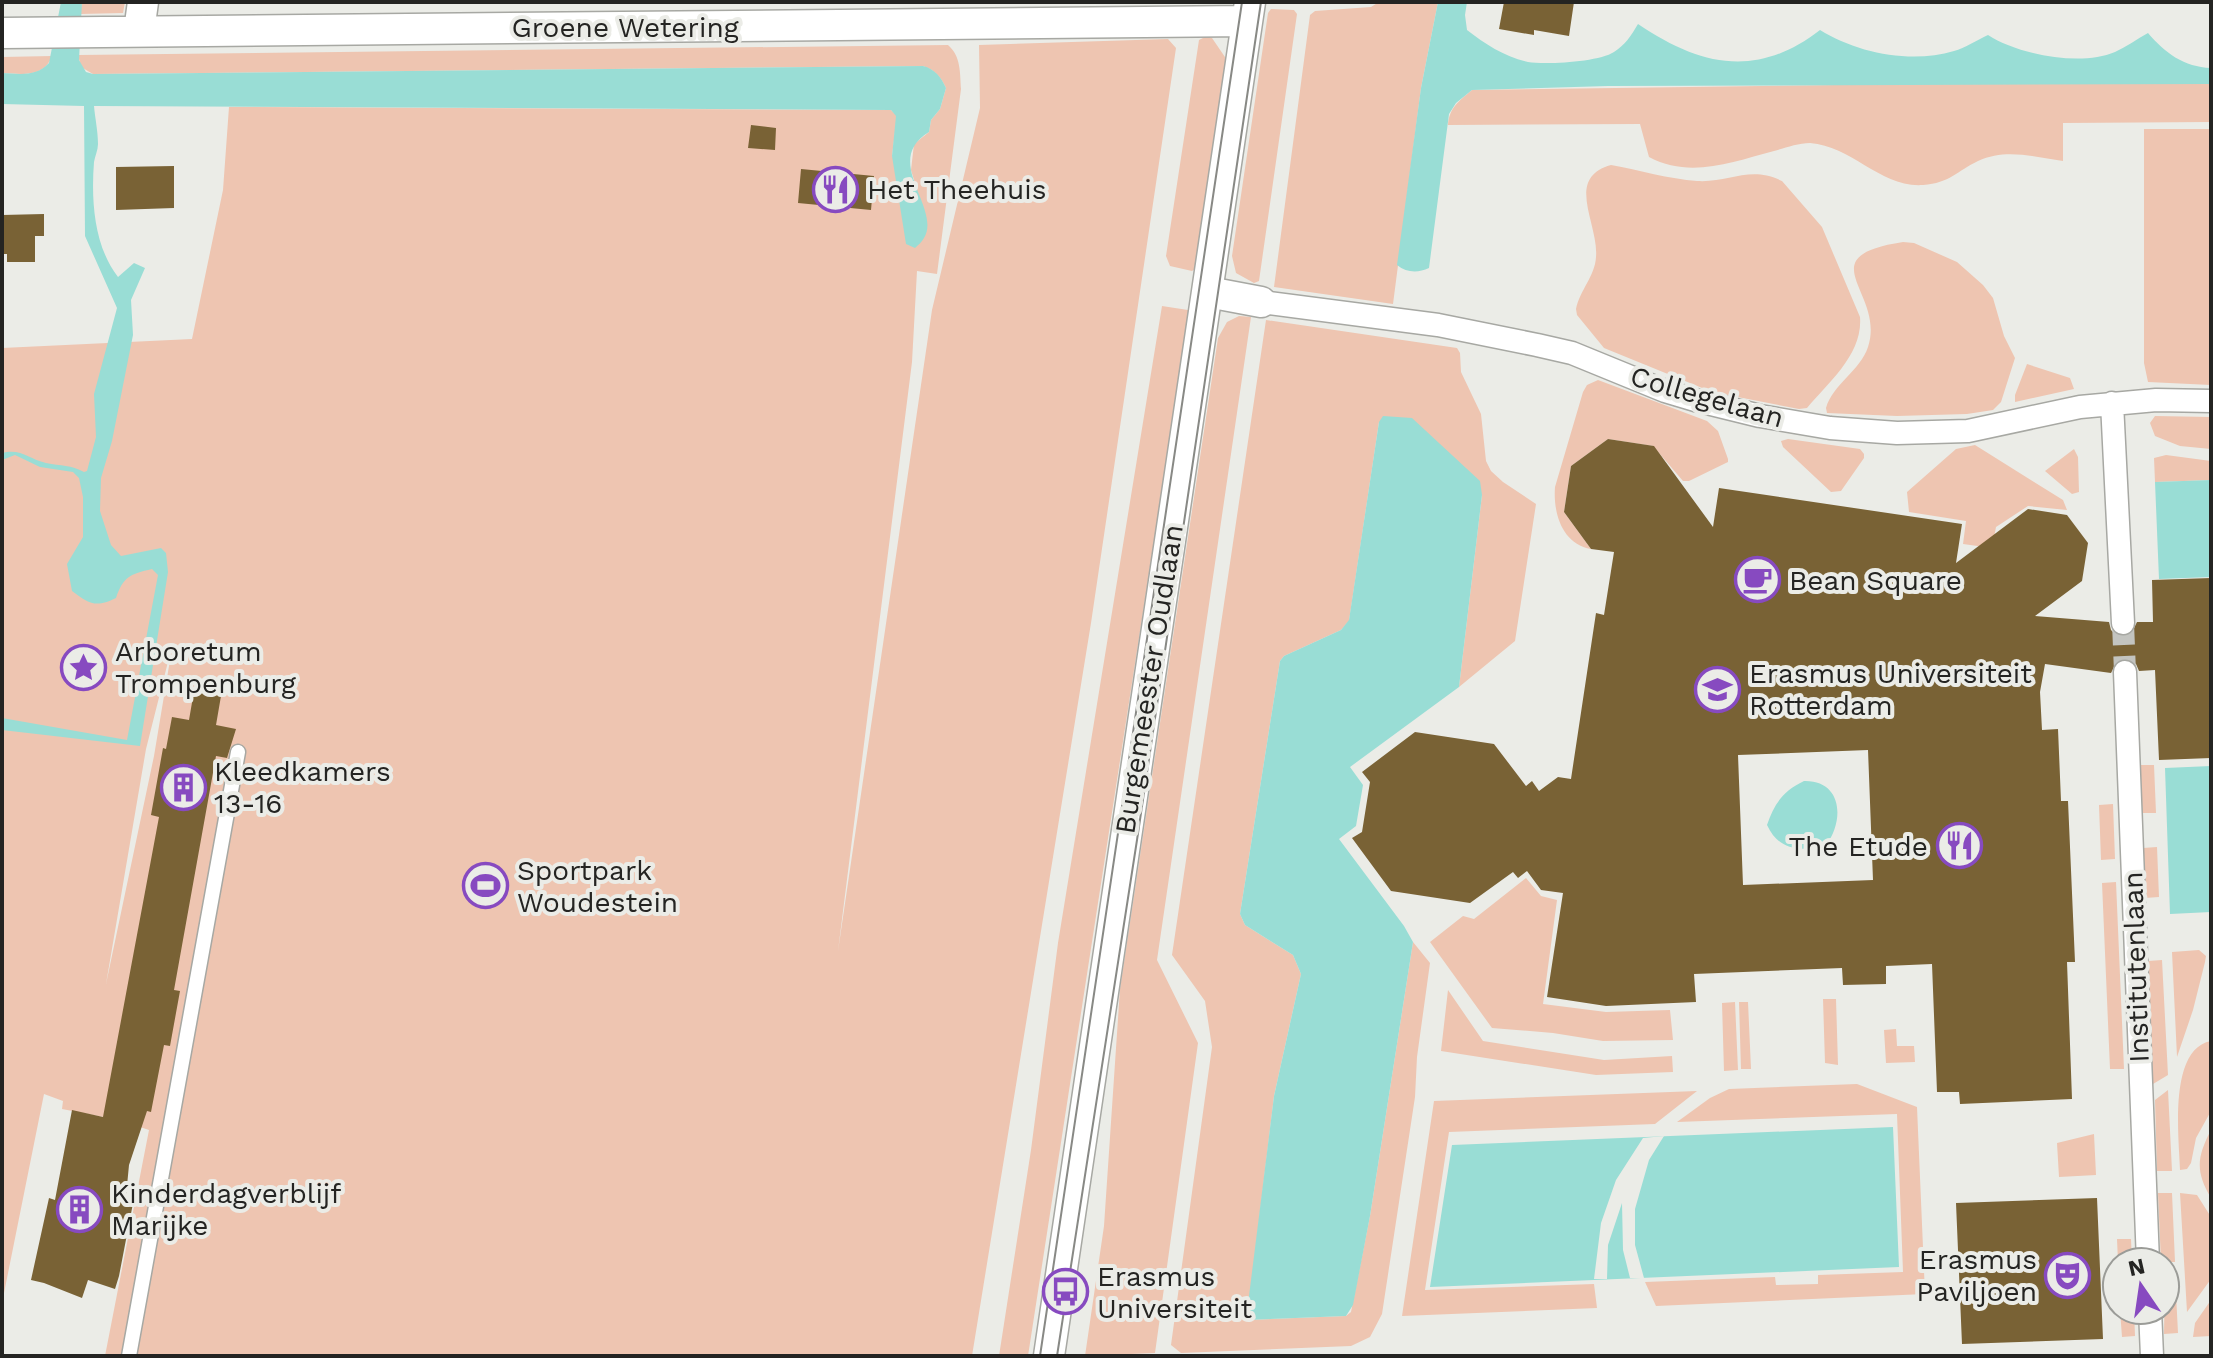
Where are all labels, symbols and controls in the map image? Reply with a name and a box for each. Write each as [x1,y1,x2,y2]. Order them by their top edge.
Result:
street label: Groene Wetering [511,11,739,44]
restaurant icon: Het Theehuis [812,165,860,213]
place label: Het Theehuis [867,173,1046,206]
street label: Collegelaan [1627,359,1787,435]
street label: Burgemeester Oudlaan [1108,522,1190,836]
cafe icon: Bean Square [1734,556,1782,604]
place label: Bean Square [1789,564,1962,597]
place label: Arboretum Trompenburg [115,635,296,700]
place icon: Arboretum Trompenburg [60,643,108,691]
place label: Erasmus Universiteit Rotterdam [1749,657,2032,722]
school or university icon: Erasmus Universiteit Rotterdam [1694,665,1742,713]
place label: Kleedkamers 13-16 [214,755,391,820]
building icon: Kleedkamers 13-16 [159,763,207,811]
restaurant icon: The Etude [1935,822,1983,870]
place label: The Etude [1789,830,1928,863]
place label: Sportpark Woudestein [517,854,678,919]
sports icon: Sportpark Woudestein [462,862,510,910]
street label: Institutenlaan [2116,871,2156,1063]
place label: Kinderdagverblijf Marijke [111,1177,341,1242]
building icon: Kinderdagverblijf Marijke [56,1185,104,1233]
place label: Erasmus Paviljoen [1916,1243,2037,1308]
north arrow [2101,1246,2181,1326]
theatre icon: Erasmus Paviljoen [2044,1251,2092,1299]
text: N [2126,1253,2147,1281]
place label: Erasmus Universiteit [1097,1260,1253,1325]
bus stop icon: Erasmus Universiteit [1042,1268,1090,1316]

